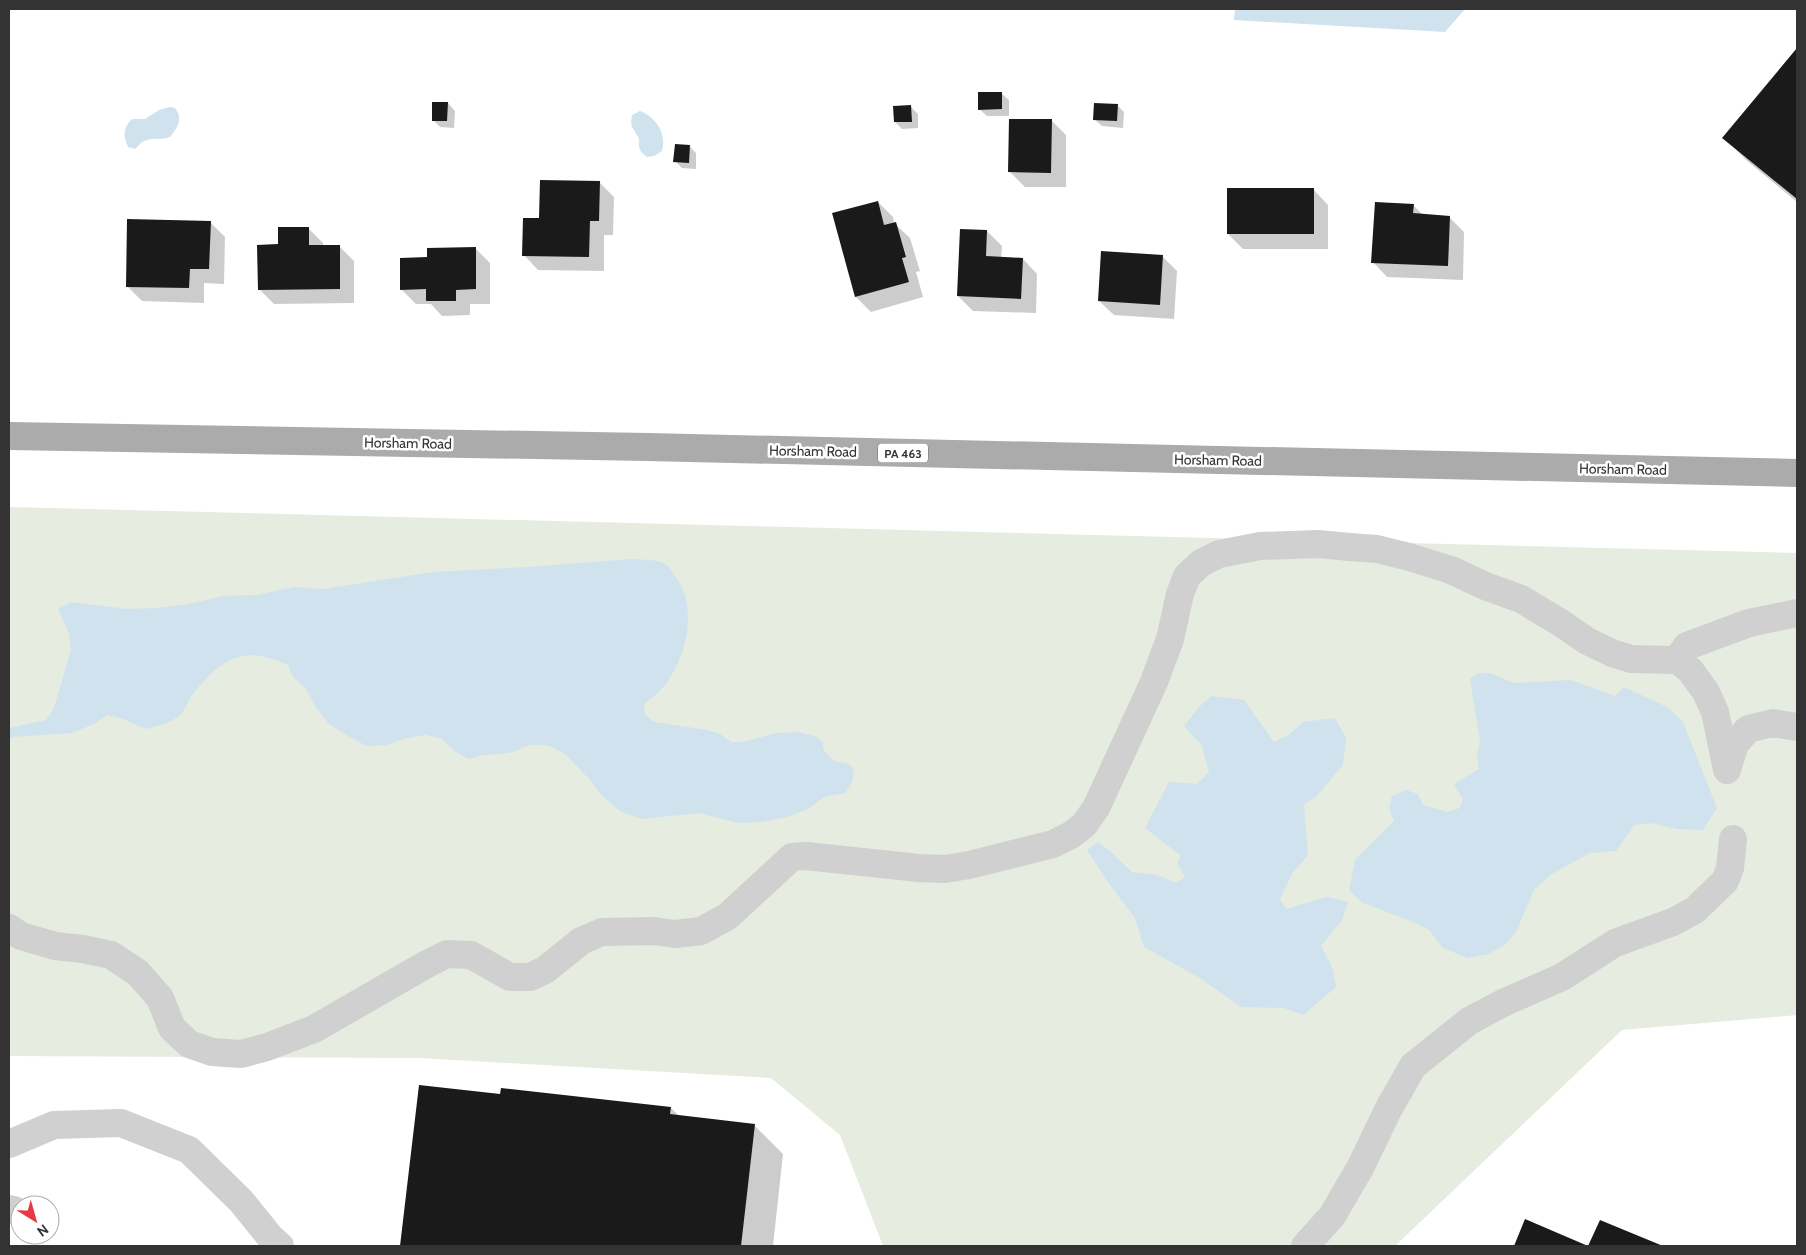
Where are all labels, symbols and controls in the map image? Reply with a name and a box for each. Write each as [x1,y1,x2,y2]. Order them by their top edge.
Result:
street label: Horsham Road [364,433,452,453]
street label: Horsham Road [769,441,857,461]
road number: PA 463 [878,443,928,462]
street label: Horsham Road [1174,450,1262,470]
street label: Horsham Road [1579,459,1667,479]
north arrow [10,1195,60,1245]
text: N [33,1220,52,1241]

